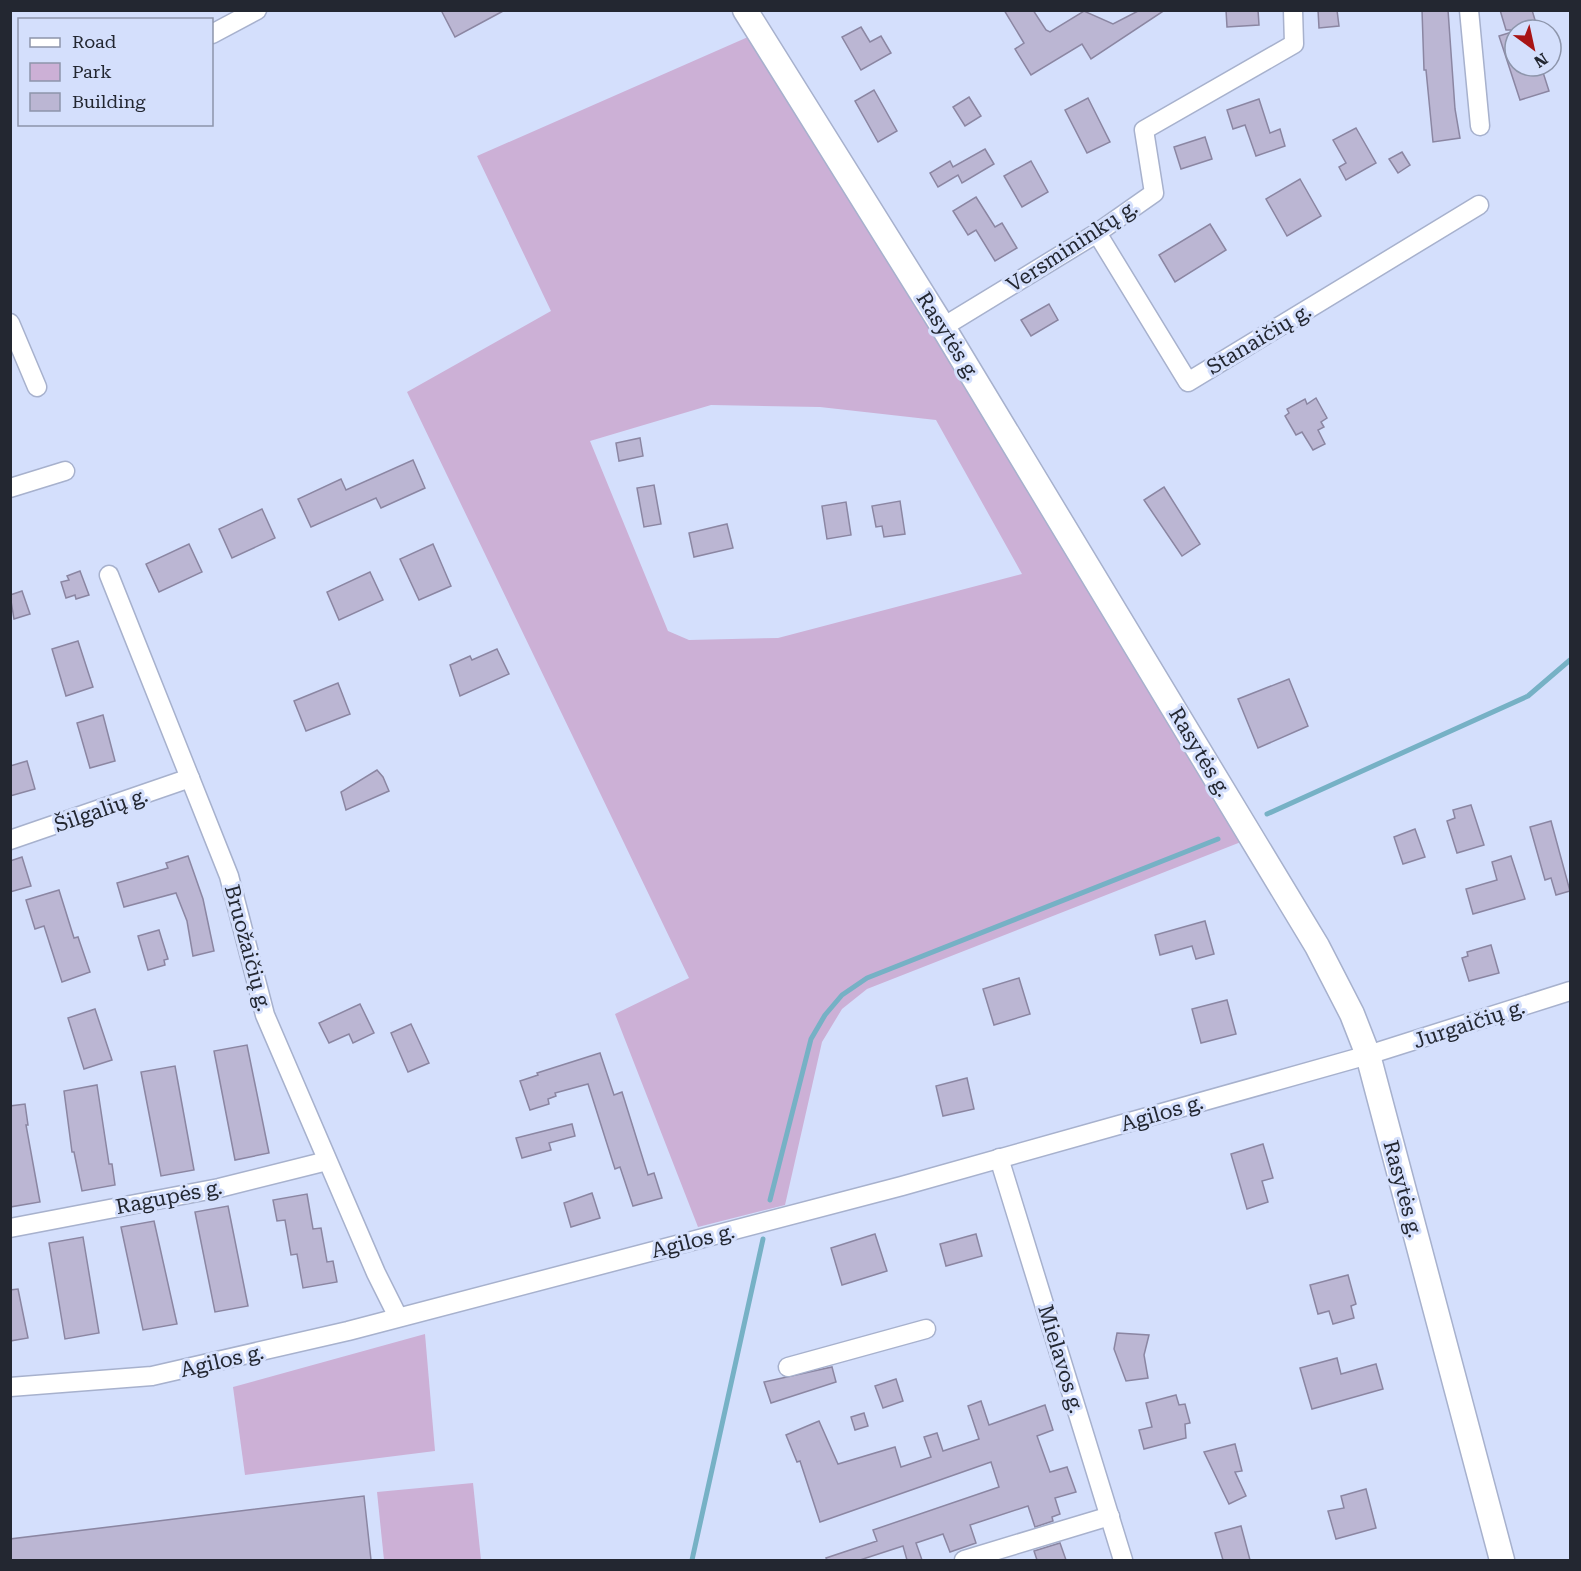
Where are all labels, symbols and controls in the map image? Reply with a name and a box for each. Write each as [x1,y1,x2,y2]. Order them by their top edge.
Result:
legend [18,18,213,126]
north arrow [1503,18,1563,78]
text: Road [72,31,117,52]
text: N [1531,49,1551,71]
text: Park [72,61,112,82]
text: Building [72,91,146,112]
street label: Versmininkų g. [1002,195,1142,297]
street label: Rasytės g. [911,287,985,385]
street label: Stanaičių g. [1203,299,1315,379]
street label: Rasytės g. [1164,703,1236,801]
street label: Šilgalių g. [51,782,151,837]
street label: Bruožaičių g. [220,882,276,1014]
street label: Jurgaičių g. [1410,995,1528,1053]
street label: Agilos g. [1118,1090,1206,1136]
street label: Rasytės g. [1379,1138,1427,1240]
street label: Ragupės g. [114,1175,224,1219]
street label: Agilos g. [649,1219,737,1263]
street label: Mielavos g. [1033,1302,1089,1416]
street label: Agilos g. [178,1340,266,1382]

